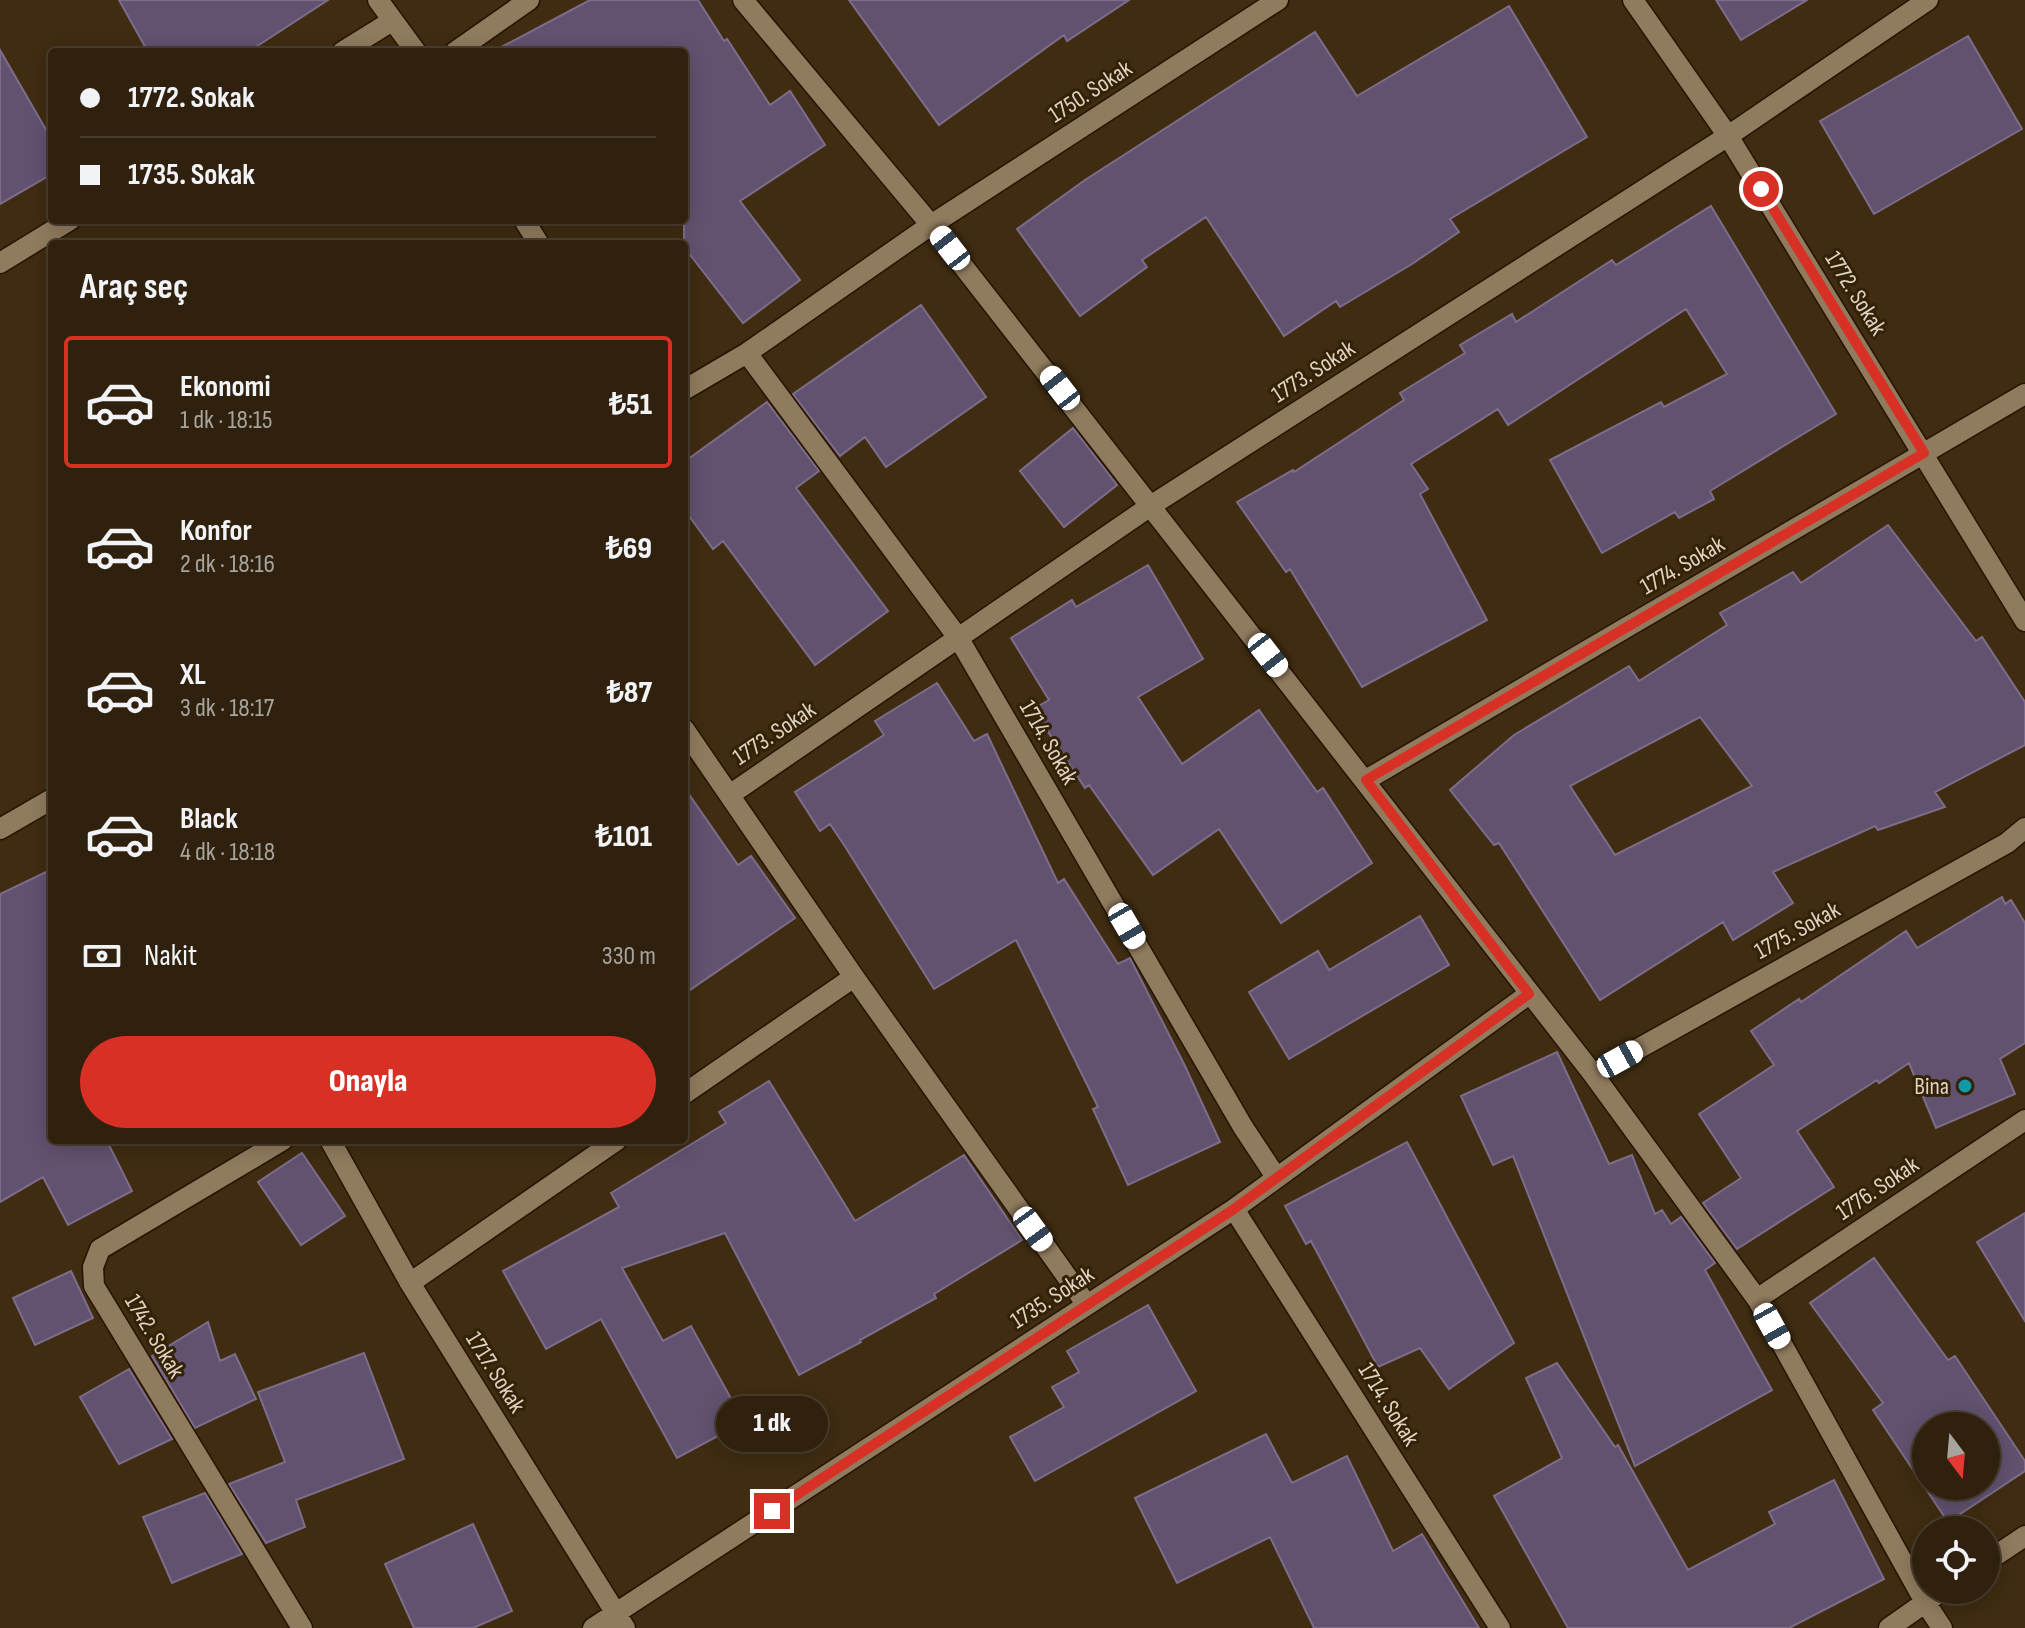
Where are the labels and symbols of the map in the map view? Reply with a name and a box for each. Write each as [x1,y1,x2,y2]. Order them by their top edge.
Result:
street label: 1750. Sokak [1043,54,1137,129]
route start [1743,171,1779,207]
car [926,222,974,274]
street label: 1772. Sokak [1818,246,1893,341]
street label: 1773. Sokak [1266,334,1361,409]
car [1036,362,1084,414]
street label: 1774. Sokak [1635,530,1730,601]
car [1244,629,1292,681]
street label: 1773. Sokak [727,695,821,772]
street label: 1714. Sokak [1013,695,1084,790]
street label: 1775. Sokak [1749,895,1845,966]
car [1105,899,1149,953]
car [1593,1037,1647,1081]
place label: Bina [1914,1072,1949,1101]
marker: Bina [1956,1077,1974,1095]
street label: 1776. Sokak [1830,1150,1924,1227]
car [1009,1203,1057,1255]
street label: 1735. Sokak [1005,1260,1099,1335]
street label: 1742. Sokak [118,1289,191,1384]
car [1750,1299,1794,1353]
street label: 1717. Sokak [459,1326,532,1418]
street label: 1714. Sokak [1352,1357,1425,1451]
callout: 1 dk [716,1395,828,1451]
north arrow [1912,1412,2000,1500]
route end [754,1493,790,1529]

